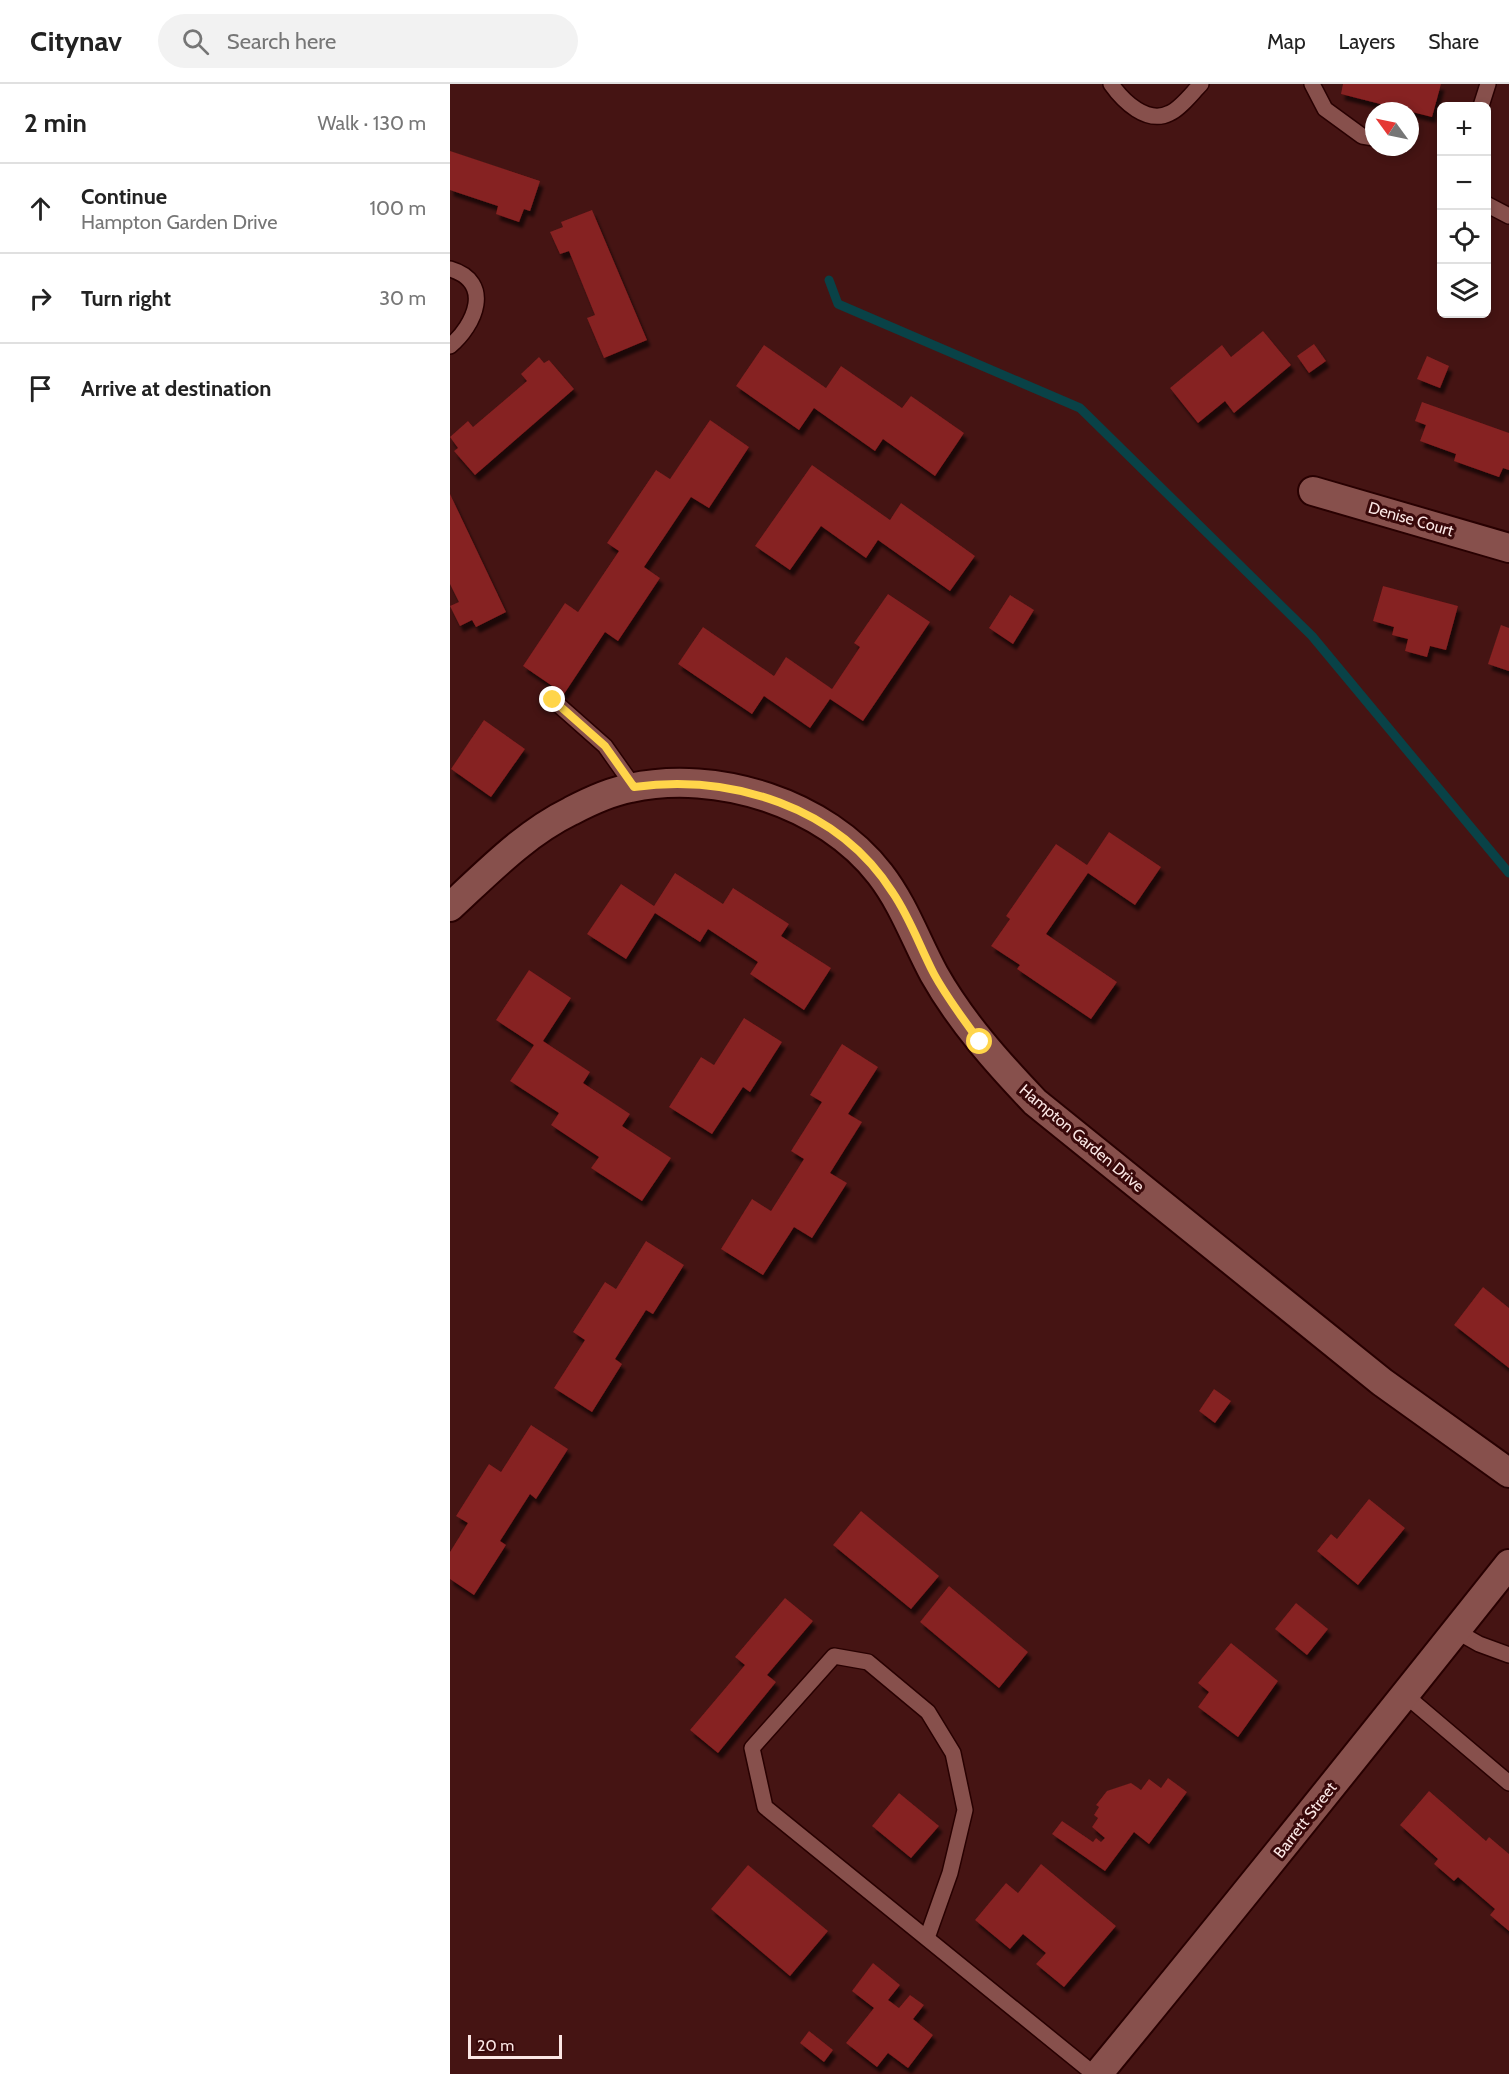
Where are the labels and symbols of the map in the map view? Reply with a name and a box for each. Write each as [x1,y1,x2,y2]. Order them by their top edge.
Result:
north arrow [1365,102,1419,156]
street label: Denise Court [1366,498,1456,540]
route end [539,686,565,712]
route start [966,1028,992,1054]
street label: Hampton Garden Drive [1016,1080,1148,1196]
street label: Barrett Street [1270,1778,1341,1862]
scale bar [468,2032,562,2060]

